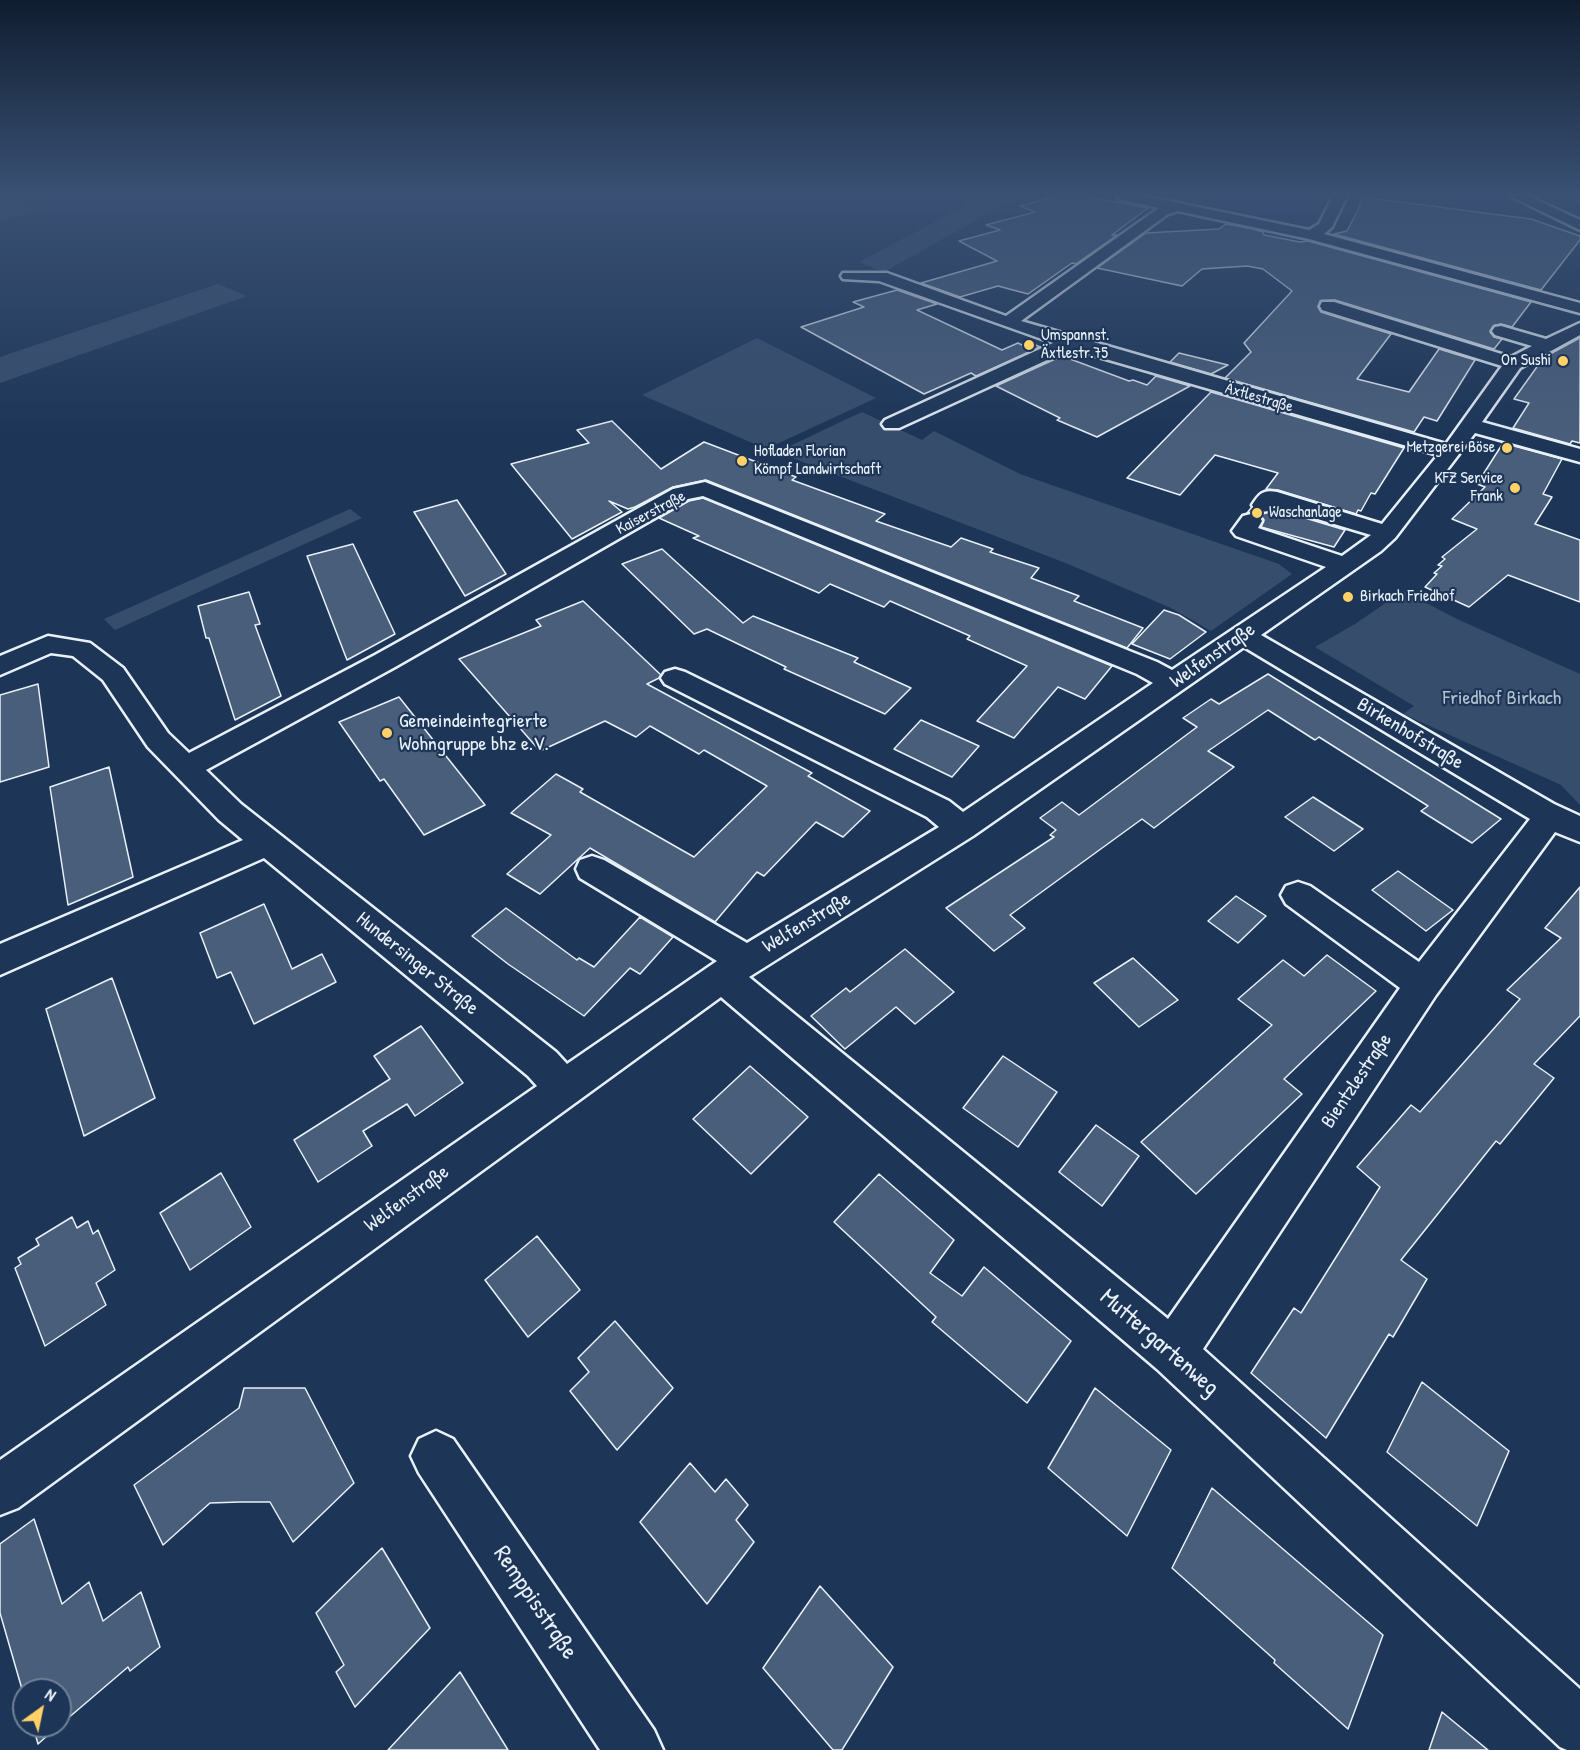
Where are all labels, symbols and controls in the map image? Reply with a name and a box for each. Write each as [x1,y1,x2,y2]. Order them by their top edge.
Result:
place label: Umspannst. Äxtlestr.75 [1041,326,1110,364]
marker: Umspannst. Äxtlestr.75 [1022,338,1036,352]
place label: On Sushi [1501,351,1551,371]
marker: On Sushi [1556,354,1570,368]
street label: Äxtlestraße [1223,379,1295,417]
place label: Metzgerei Böse [1406,438,1495,458]
marker: Metzgerei Böse [1500,441,1514,455]
place label: Hofladen Florian Kömpf Landwirtschaft [754,442,881,480]
marker: Hofladen Florian Kömpf Landwirtschaft [735,454,749,468]
place label: KFZ Service Frank [1434,469,1503,507]
marker: KFZ Service Frank [1508,481,1522,495]
street label: Kaiserstraße [613,487,689,539]
place label: Waschanlage [1269,503,1342,523]
marker: Waschanlage [1250,506,1264,520]
place label: Birkach Friedhof [1360,587,1455,607]
marker: Birkach Friedhof [1341,590,1355,604]
street label: Welfenstraße [1166,618,1260,694]
park label: Friedhof Birkach [1443,687,1561,711]
street label: Birkenhofstraße [1352,693,1468,775]
place label: Gemeindeintegrierte Wohngruppe bhz e.V. [399,710,549,757]
marker: Gemeindeintegrierte Wohngruppe bhz e.V. [380,726,394,740]
street label: Welfenstraße [759,887,855,959]
street label: Hundersinger Straße [351,907,483,1021]
street label: Bientzlestraße [1317,1029,1397,1133]
street label: Welfenstraße [360,1160,454,1238]
street label: Muttergartenweg [1094,1283,1224,1403]
street label: Remppisstraße [487,1541,583,1665]
north arrow [12,1678,72,1738]
text: N [41,1683,60,1706]

